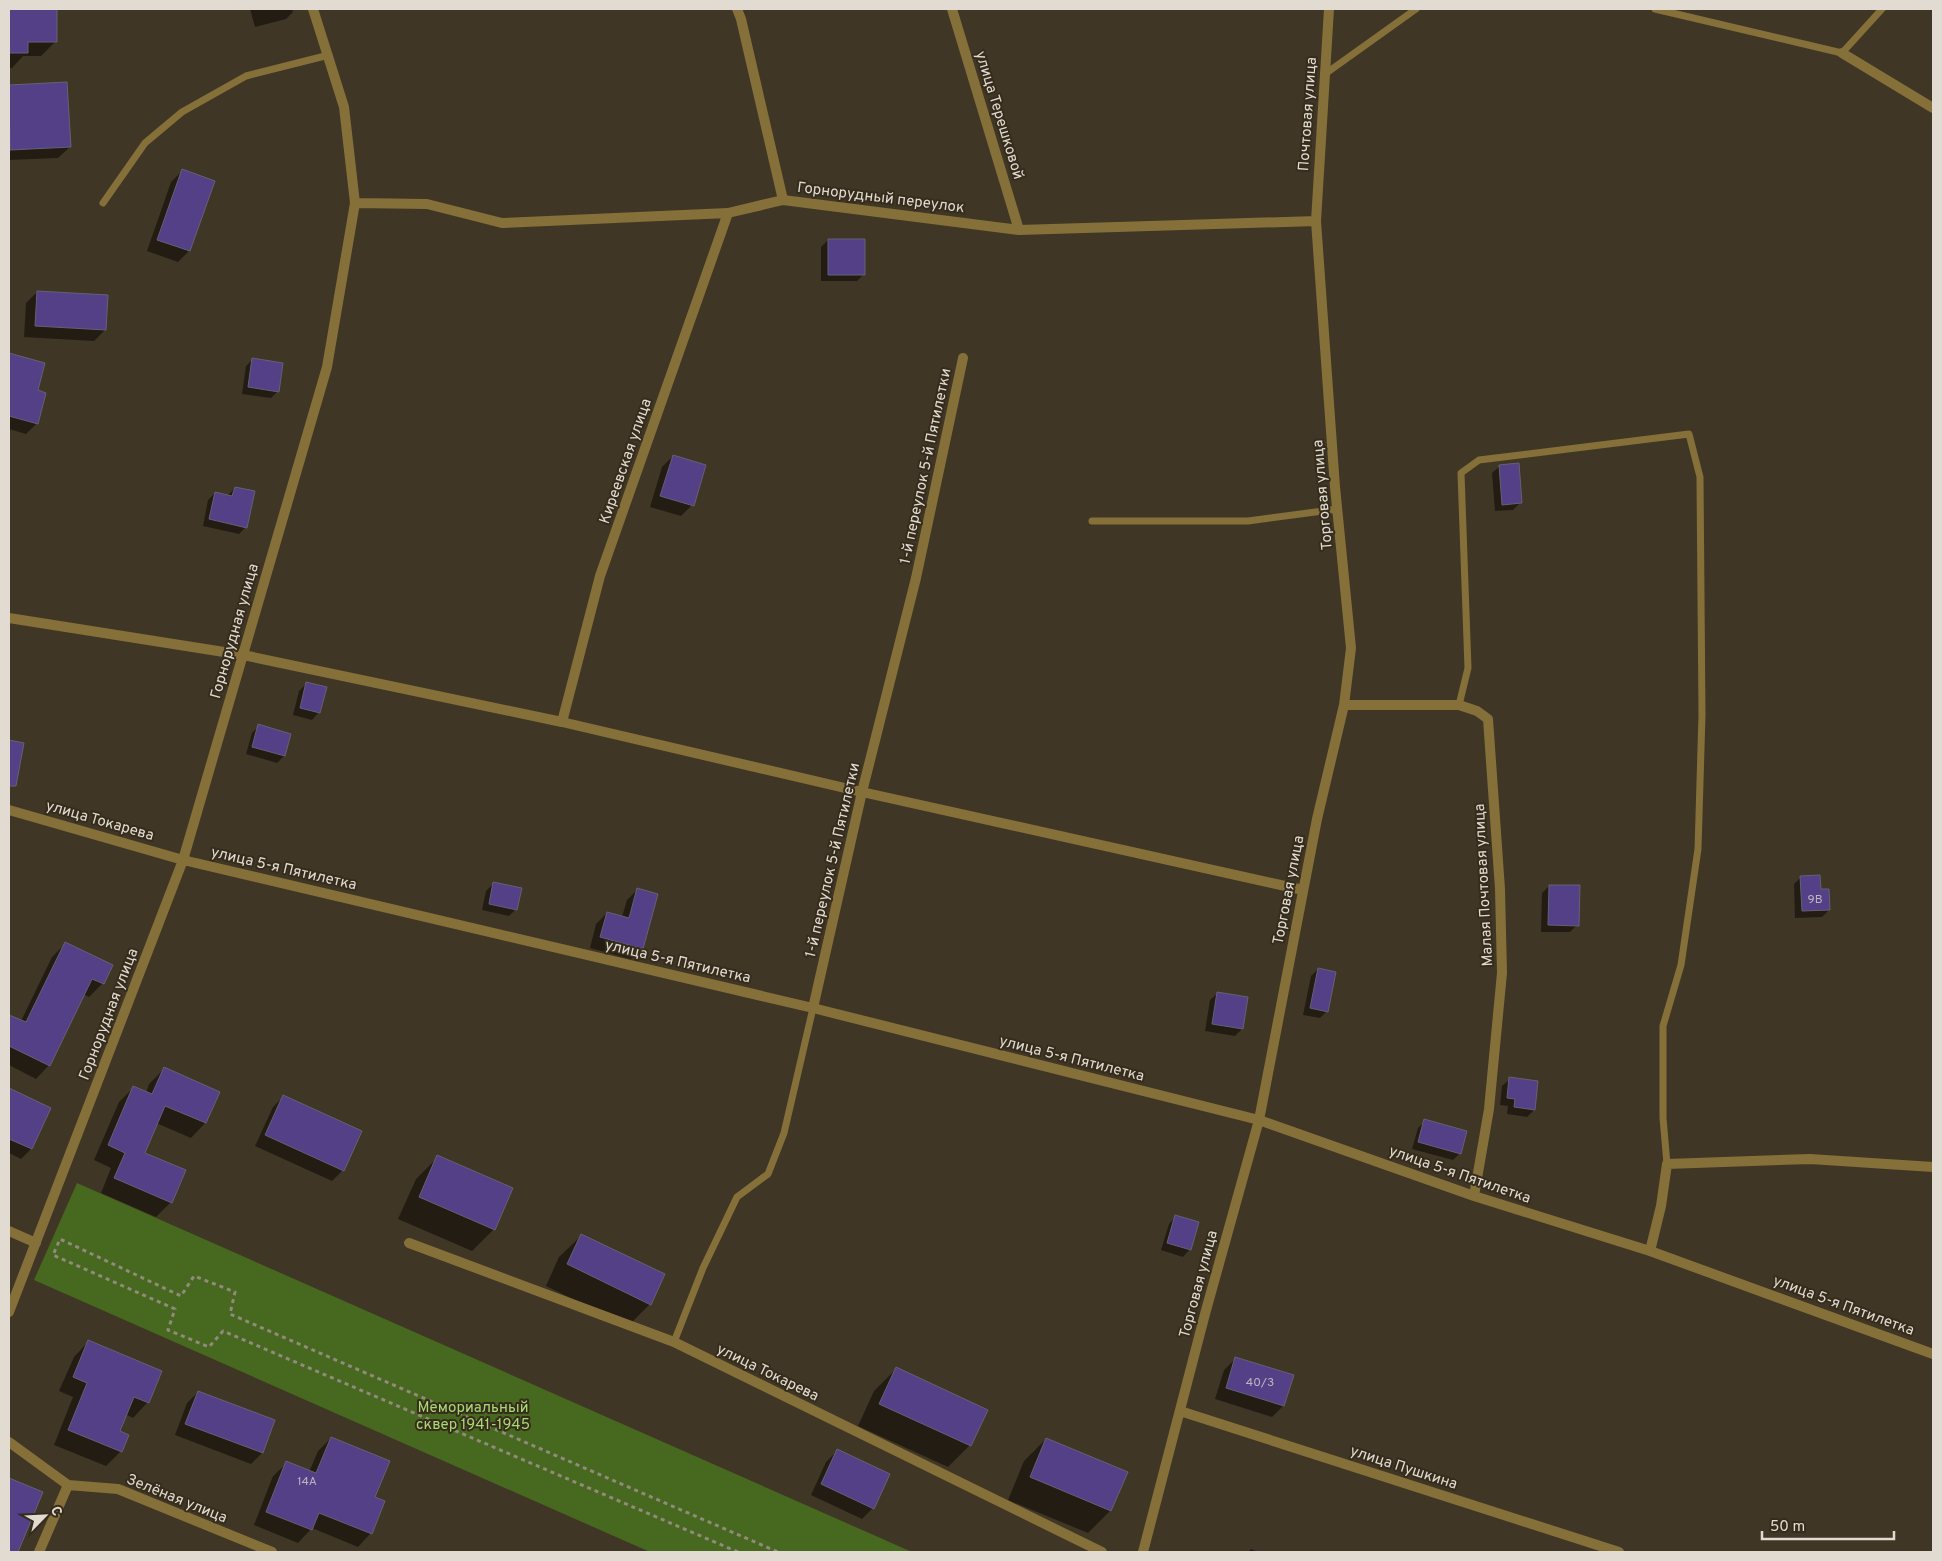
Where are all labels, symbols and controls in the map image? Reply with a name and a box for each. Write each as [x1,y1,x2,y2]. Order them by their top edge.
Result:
street label: улица Терешковой [970,49,1027,182]
street label: Почтовая улица [1295,56,1322,172]
street label: Горнорудный переулок [796,179,966,218]
street label: 1-й переулок 5-й Пятилетки [896,367,957,566]
street label: Киреевская улица [596,396,657,527]
street label: Торговая улица [1309,439,1338,551]
street label: Горнорудная улица [207,562,264,701]
street label: 1-й переулок 5-й Пятилетки [802,761,865,960]
street label: улица Токарева [43,797,156,846]
street label: Малая Почтовая улица [1471,803,1498,967]
street label: Торговая улица [1270,834,1309,946]
street label: улица 5-я Пятилетка [209,843,358,895]
house number: 9В [1807,892,1823,908]
street label: улица 5-я Пятилетка [603,936,752,988]
street label: Горнорудная улица [75,946,143,1083]
street label: улица 5-я Пятилетка [997,1032,1146,1087]
street label: улица 5-я Пятилетка [1386,1142,1533,1209]
street label: Торговая улица [1176,1228,1223,1340]
street label: улица 5-я Пятилетка [1770,1272,1917,1341]
street label: улица Токарева [713,1340,822,1406]
house number: 40/3 [1246,1375,1274,1391]
park label: Мемориальный сквер 1941-1945 [416,1399,530,1435]
street label: улица Пушкина [1347,1442,1460,1495]
street label: Зелёная улица [123,1471,230,1528]
house number: 14А [297,1474,317,1490]
north arrow [20,1491,70,1541]
text: С [46,1504,65,1519]
scale bar [1762,1508,1894,1540]
text: 50 m [1770,1518,1805,1537]

